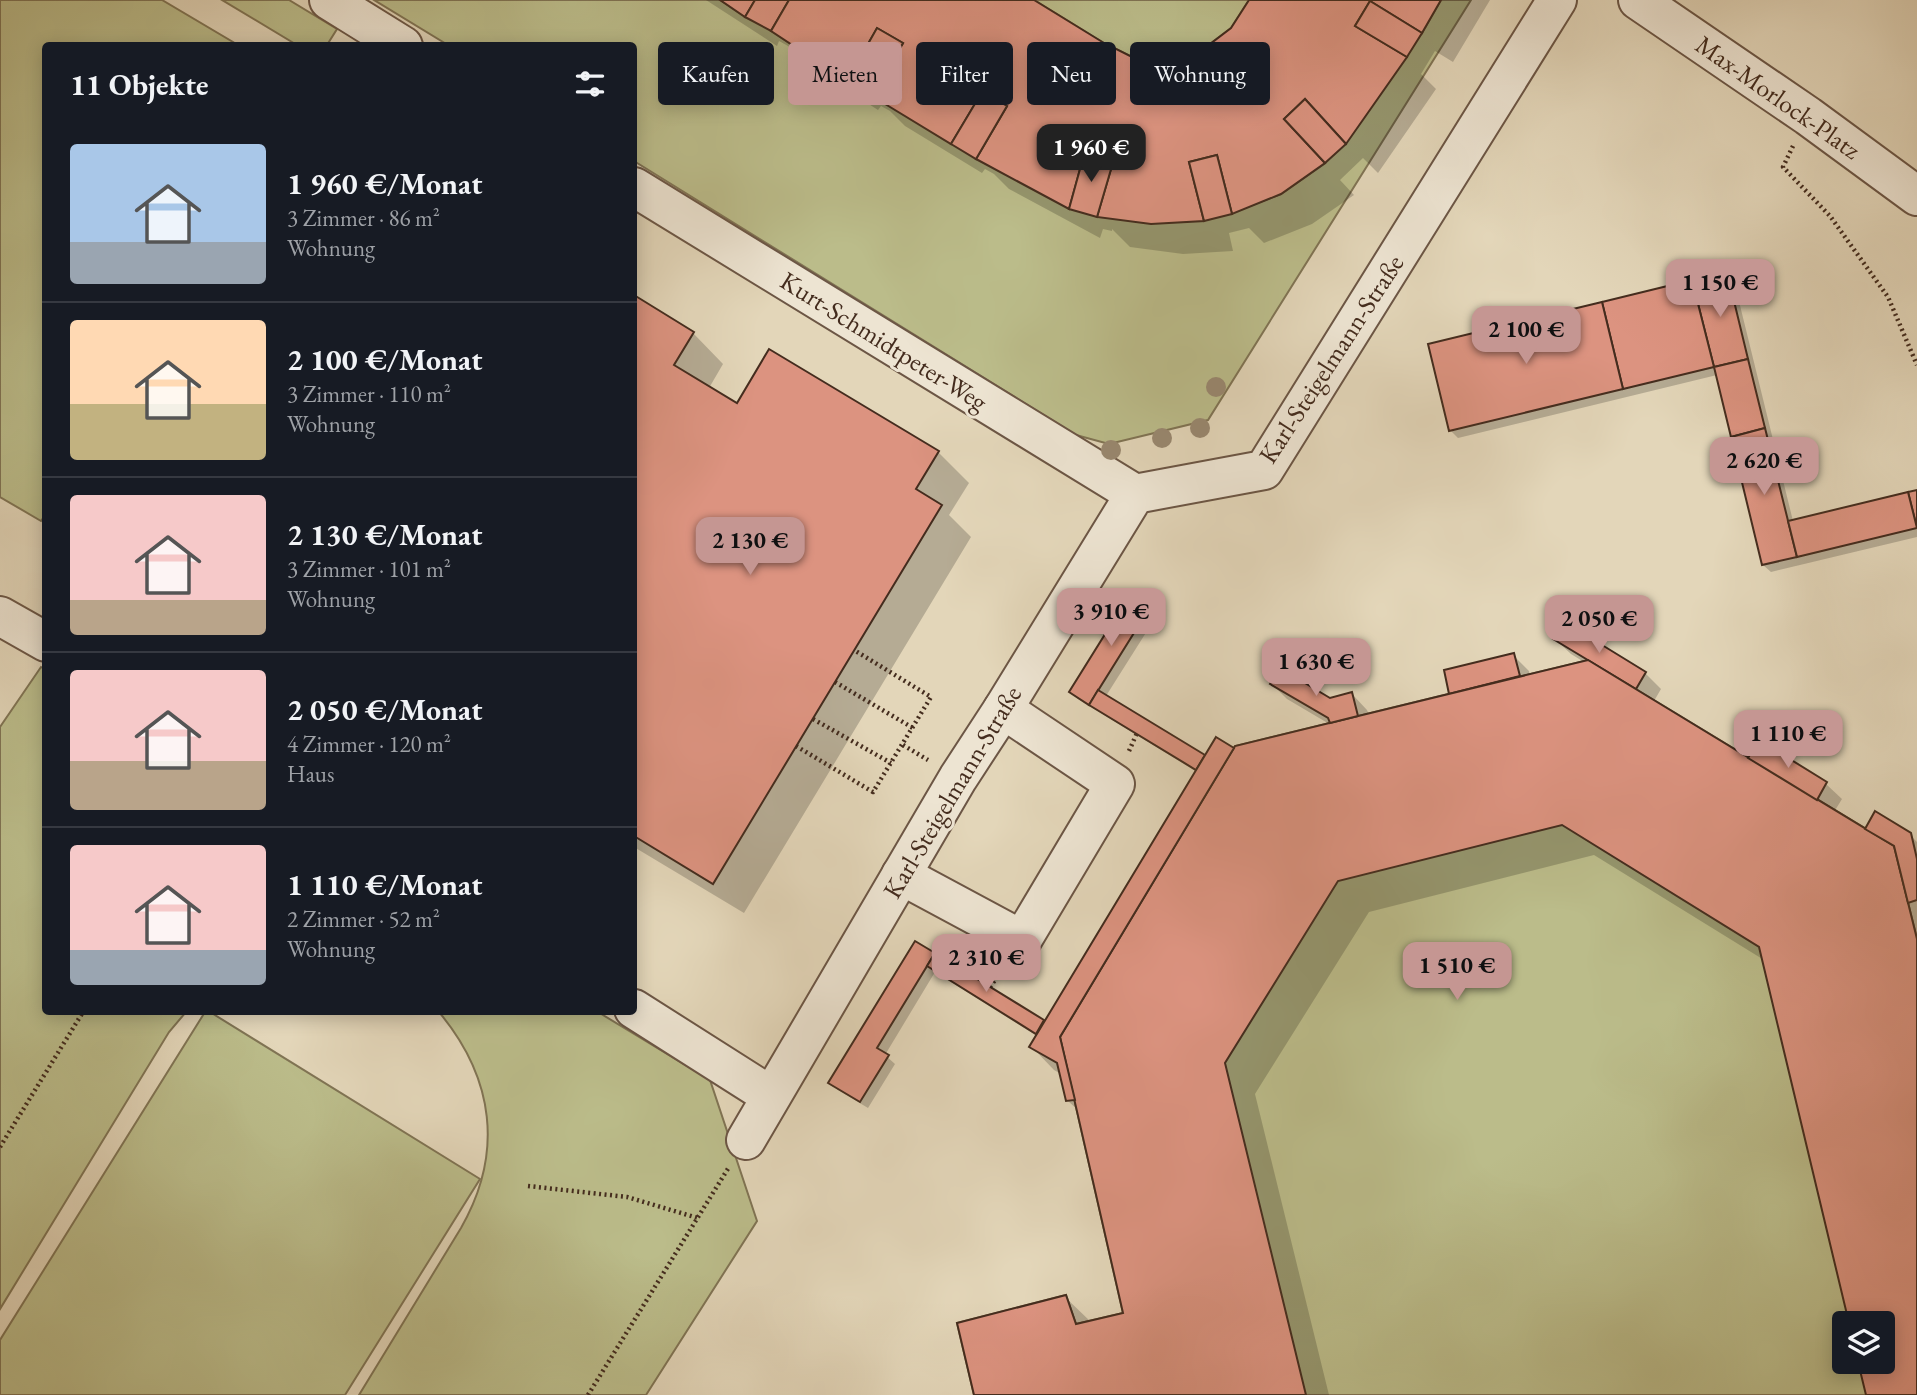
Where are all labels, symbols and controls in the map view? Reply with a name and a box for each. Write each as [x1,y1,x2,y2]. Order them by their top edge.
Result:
street label: Max-Morlock-Platz [1689,27,1867,167]
chip: Kaufen [658,42,774,105]
chip: Mieten [788,42,902,105]
chip: Filter [916,42,1013,105]
chip: Neu [1027,42,1116,105]
chip: Wohnung [1130,42,1270,105]
text: 11 Objekte [70,65,209,104]
icon: filters [571,65,609,103]
pin: 1 960 € [1026,124,1156,184]
text: 1 960 € [1053,132,1129,162]
text: 1 960 €/Monat [287,164,482,203]
icon: home [126,172,210,256]
text: 3 Zimmer · 86 m² [287,203,440,233]
text: Wohnung [287,233,375,263]
street label: Karl-Steigelmann-Straße [1251,248,1411,470]
pin: 1 150 € [1655,260,1785,319]
street label: Kurt-Schmidtpeter-Weg [774,264,994,419]
text: 1 150 € [1682,267,1758,297]
pin: 2 100 € [1461,306,1591,366]
text: 2 100 € [1488,314,1564,344]
text: 2 100 €/Monat [287,340,482,379]
icon: home [126,348,210,432]
text: 3 Zimmer · 110 m² [287,379,451,409]
text: Wohnung [287,409,375,439]
pin: 2 620 € [1699,438,1829,497]
text: 2 620 € [1726,445,1802,475]
text: 2 130 €/Monat [287,515,482,554]
pin: 2 130 € [685,518,815,577]
icon: home [126,523,210,607]
text: 2 130 € [712,525,788,555]
text: 3 Zimmer · 101 m² [287,554,451,584]
text: Wohnung [287,584,375,614]
pin: 3 910 € [1046,588,1176,648]
text: 3 910 € [1073,596,1149,626]
pin: 2 050 € [1534,596,1664,655]
text: 2 050 € [1561,603,1637,633]
pin: 1 630 € [1251,638,1381,698]
text: 1 630 € [1278,646,1354,676]
street label: Karl-Steigelmann-Straße [875,679,1029,905]
text: 2 050 €/Monat [287,690,482,729]
icon: home [126,698,210,782]
pin: 1 110 € [1723,710,1853,770]
text: 1 110 € [1750,718,1826,748]
text: 4 Zimmer · 120 m² [287,729,451,759]
text: Haus [287,759,334,789]
text: 1 110 €/Monat [287,865,482,904]
icon: home [126,873,210,957]
text: 2 Zimmer · 52 m² [287,904,440,934]
text: Wohnung [287,934,375,964]
pin: 2 310 € [921,934,1051,994]
text: 2 310 € [948,942,1024,972]
pin: 1 510 € [1392,942,1522,1002]
text: 1 510 € [1419,950,1495,980]
map controls [1832,1311,1895,1374]
button: layers [1832,1311,1895,1374]

